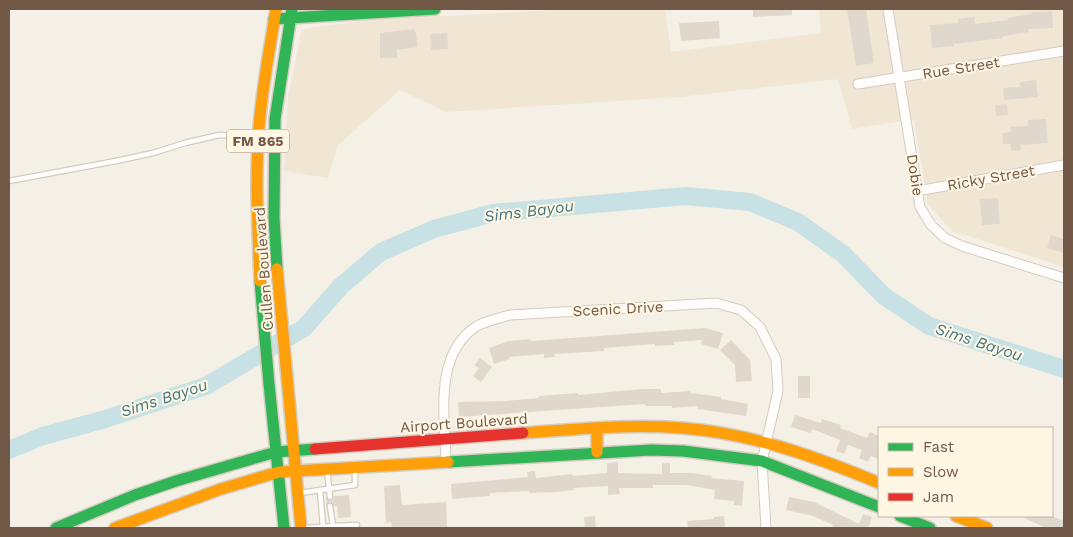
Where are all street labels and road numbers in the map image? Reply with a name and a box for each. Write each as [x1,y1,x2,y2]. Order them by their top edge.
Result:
street label: Rue Street [921,53,1002,83]
road number: FM 865 [227,130,289,152]
street label: Dobie [903,153,927,197]
street label: Ricky Street [946,161,1037,195]
street label: Cullen Boulevard [251,206,277,332]
street label: Scenic Drive [572,298,664,320]
street label: Airport Boulevard [400,410,528,436]

